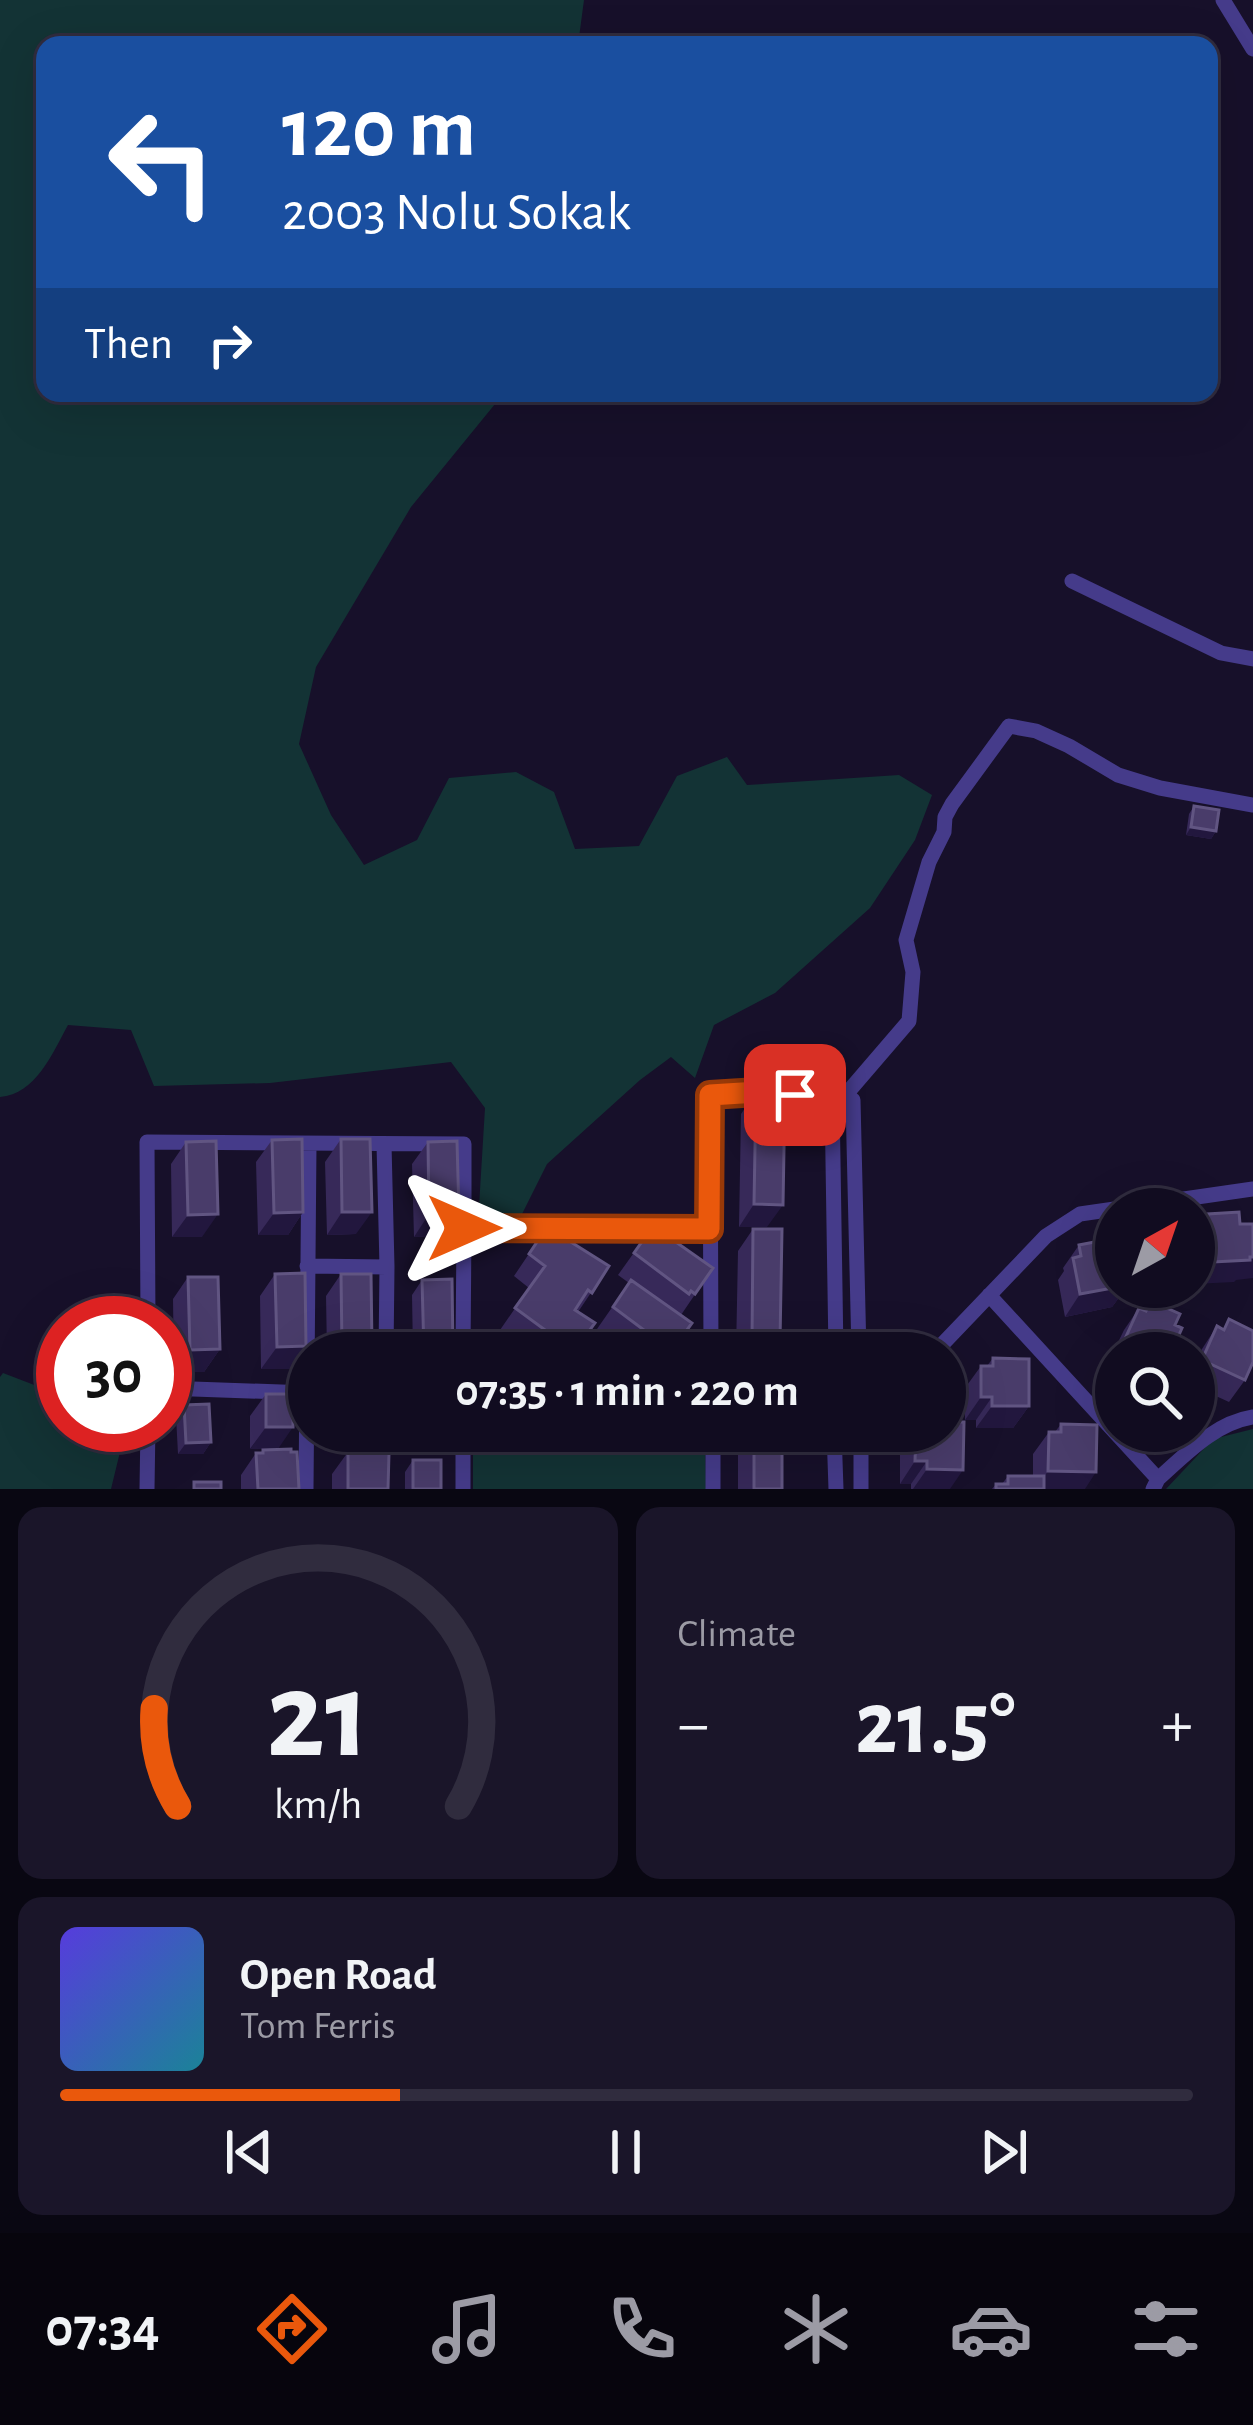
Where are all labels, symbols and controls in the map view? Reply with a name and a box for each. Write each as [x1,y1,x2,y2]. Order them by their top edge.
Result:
icon: left [84,84,240,240]
text: 120 m [282,88,476,172]
text: 2003 Nolu Sokak [282,186,631,240]
icon: right [197,312,263,378]
text: Then [84,322,173,367]
pin [744,1044,846,1146]
icon: arrive [762,1062,828,1128]
position arrow [401,1165,527,1291]
north arrow [1095,1188,1215,1308]
map controls [1095,1188,1215,1452]
speed limit sign: 30 [36,1296,192,1452]
button: search [1095,1332,1215,1452]
text: 07:35 · 1 min · 220 m [455,1369,799,1414]
text: Climate [678,1615,796,1654]
text: 21 [266,1655,370,1780]
text: 21.5° [855,1680,1016,1770]
text: − [678,1692,709,1758]
text: + [1161,1692,1193,1758]
text: km/h [274,1784,362,1827]
text: Open Road [240,1953,437,1998]
text: Tom Ferris [240,2007,396,2046]
icon: previous [216,2119,282,2185]
icon: pause [593,2119,659,2185]
icon: next [971,2119,1037,2185]
icon: directions [250,2287,334,2371]
icon: music [425,2287,509,2371]
icon: phone [600,2287,684,2371]
icon: climate [774,2287,858,2371]
icon: car [949,2287,1033,2371]
icon: filters [1124,2287,1208,2371]
text: 07:34 [45,2302,160,2356]

